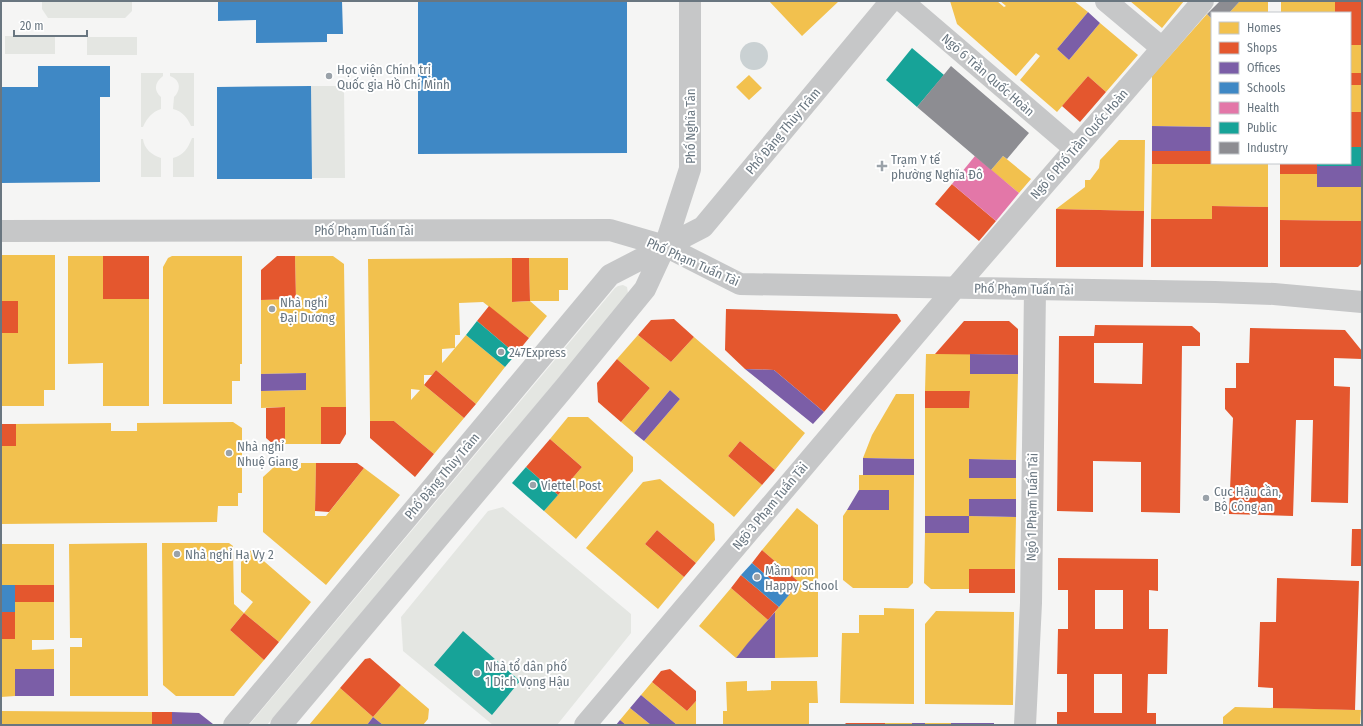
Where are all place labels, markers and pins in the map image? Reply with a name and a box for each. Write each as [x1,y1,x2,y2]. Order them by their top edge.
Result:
place label: Học viện Chính trị Quốc gia Hồ Chí Minh [337,62,450,92]
marker: Học viện Chính trị Quốc gia Hồ Chí Minh [324,71,334,81]
place label: Trạm Y tế phường Nghĩa Đô [891,152,983,182]
marker: Trạm Y tế phường Nghĩa Đô [876,160,888,172]
place label: Nhà nghỉ Đại Dương [280,295,336,325]
marker: Nhà nghỉ Đại Dương [267,304,277,314]
place label: 247Express [509,345,567,360]
marker: 247Express [496,347,506,357]
place label: Nhà nghỉ Nhuệ Giang [237,439,299,469]
marker: Nhà nghỉ Nhuệ Giang [224,448,234,458]
place label: Viettel Post [541,478,602,493]
marker: Viettel Post [528,480,538,490]
place label: Cục Hậu cần, Bộ Công an [1214,484,1282,514]
marker: Cục Hậu cần, Bộ Công an [1201,493,1211,503]
place label: Nhà nghỉ Hạ Vy 2 [185,547,274,562]
marker: Nhà nghỉ Hạ Vy 2 [172,549,182,559]
place label: Mầm non Happy School [765,563,838,593]
marker: Mầm non Happy School [752,572,762,582]
place label: Nhà tổ dân phố 1 Dịch Vọng Hậu [485,658,570,689]
marker: Nhà tổ dân phố 1 Dịch Vọng Hậu [472,668,482,678]

